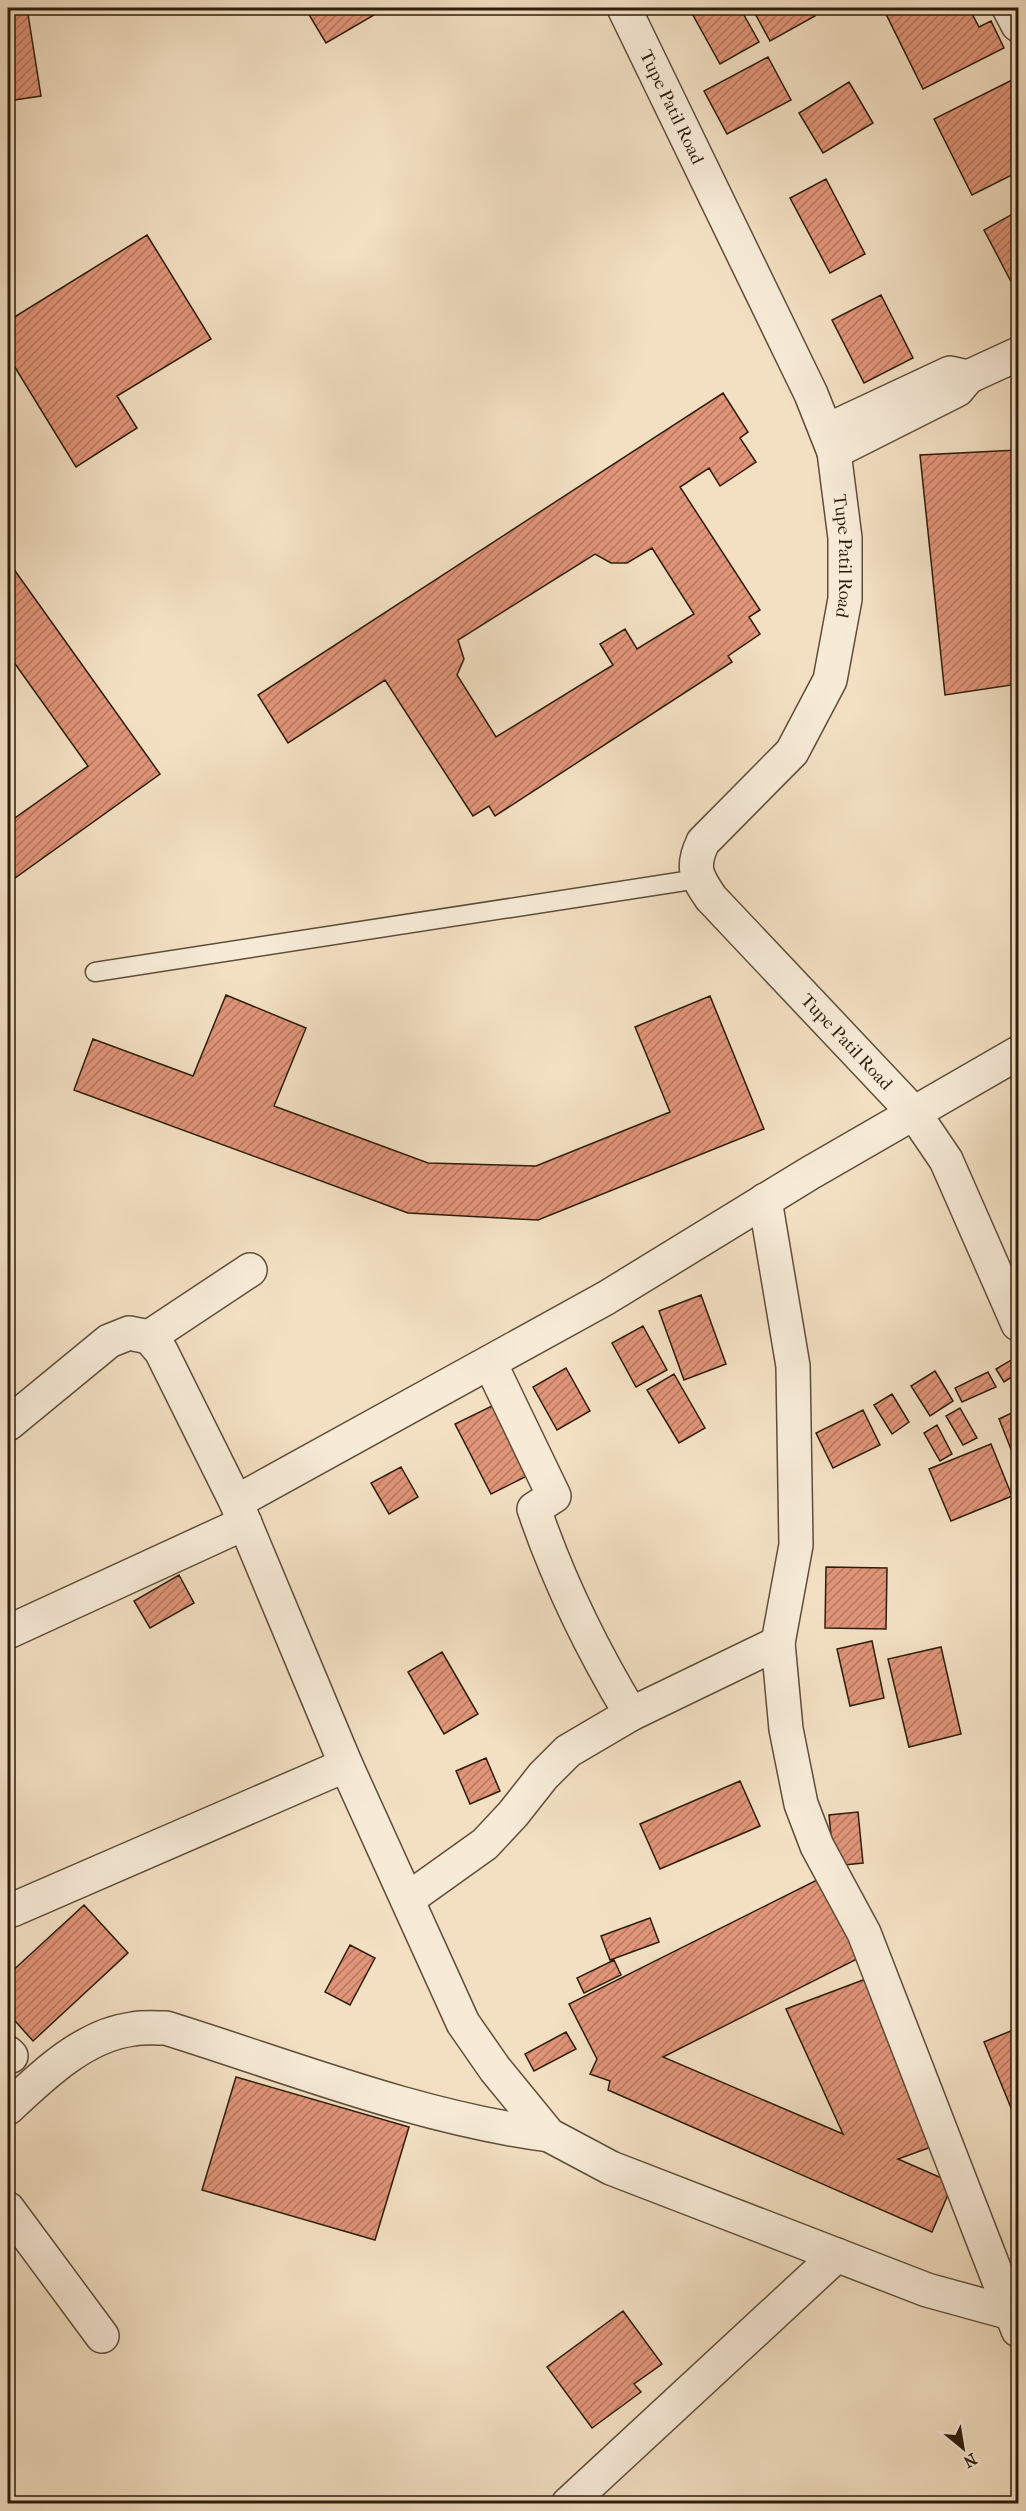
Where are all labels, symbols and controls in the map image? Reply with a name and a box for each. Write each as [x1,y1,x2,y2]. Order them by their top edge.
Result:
street label: Tupe Patil Road [635,47,709,168]
street label: Tupe Patil Road [829,493,856,620]
street label: Tupe Patil Road [797,989,897,1094]
north arrow [933,2418,993,2478]
text: N [959,2449,980,2472]

